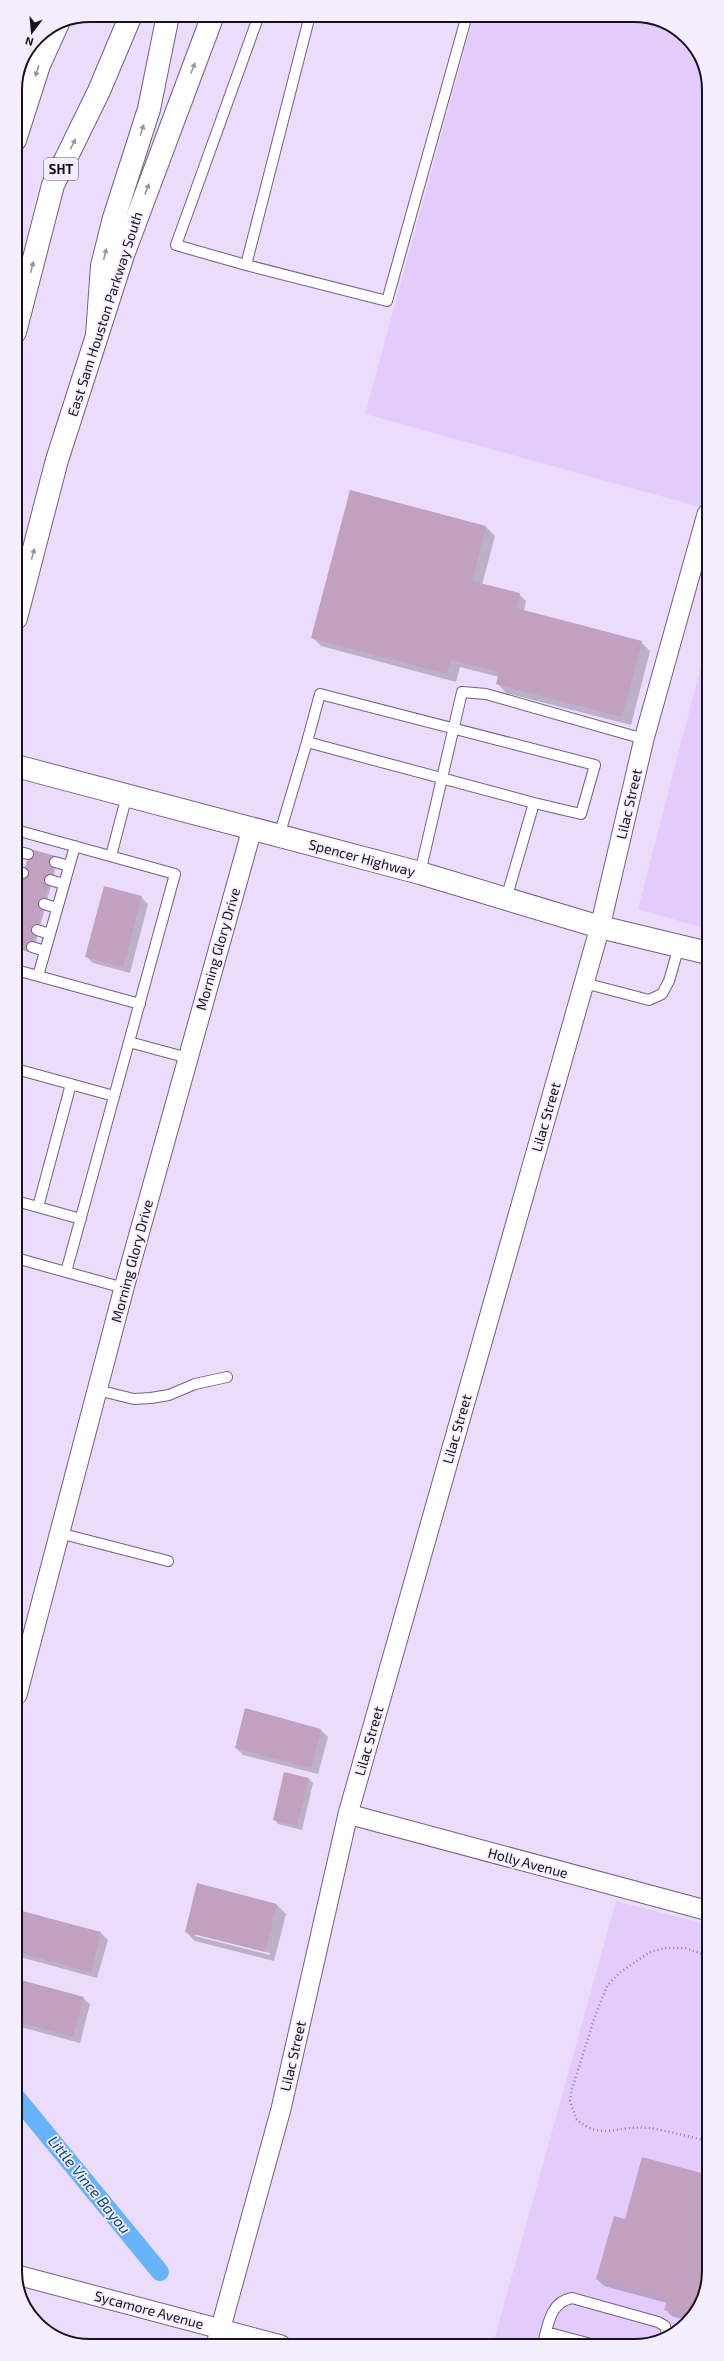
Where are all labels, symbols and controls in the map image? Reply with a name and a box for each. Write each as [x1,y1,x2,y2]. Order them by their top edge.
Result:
north arrow [12,12,52,52]
text: N [23,35,35,49]
one-way arrow [190,61,196,73]
one-way arrow [34,66,40,78]
one-way arrow [139,124,145,136]
one-way arrow [70,139,76,150]
road number: SHT [44,158,78,180]
one-way arrow [144,183,150,195]
street label: East Sam Houston Parkway South [63,209,146,418]
one-way arrow [102,248,108,260]
one-way arrow [29,261,35,273]
one-way arrow [30,547,36,560]
street label: Lilac Street [612,767,645,841]
street label: Spencer Highway [307,835,418,880]
street label: Morning Glory Drive [192,886,243,1012]
street label: Lilac Street [528,1080,564,1154]
street label: Morning Glory Drive [107,1198,156,1324]
street label: Lilac Street [439,1392,475,1466]
street label: Lilac Street [351,1704,387,1778]
street label: Holly Avenue [486,1844,570,1881]
street label: Lilac Street [276,2019,309,2093]
water label: Little Vince Bayou [44,2132,135,2238]
street label: Sycamore Avenue [93,2287,206,2332]

